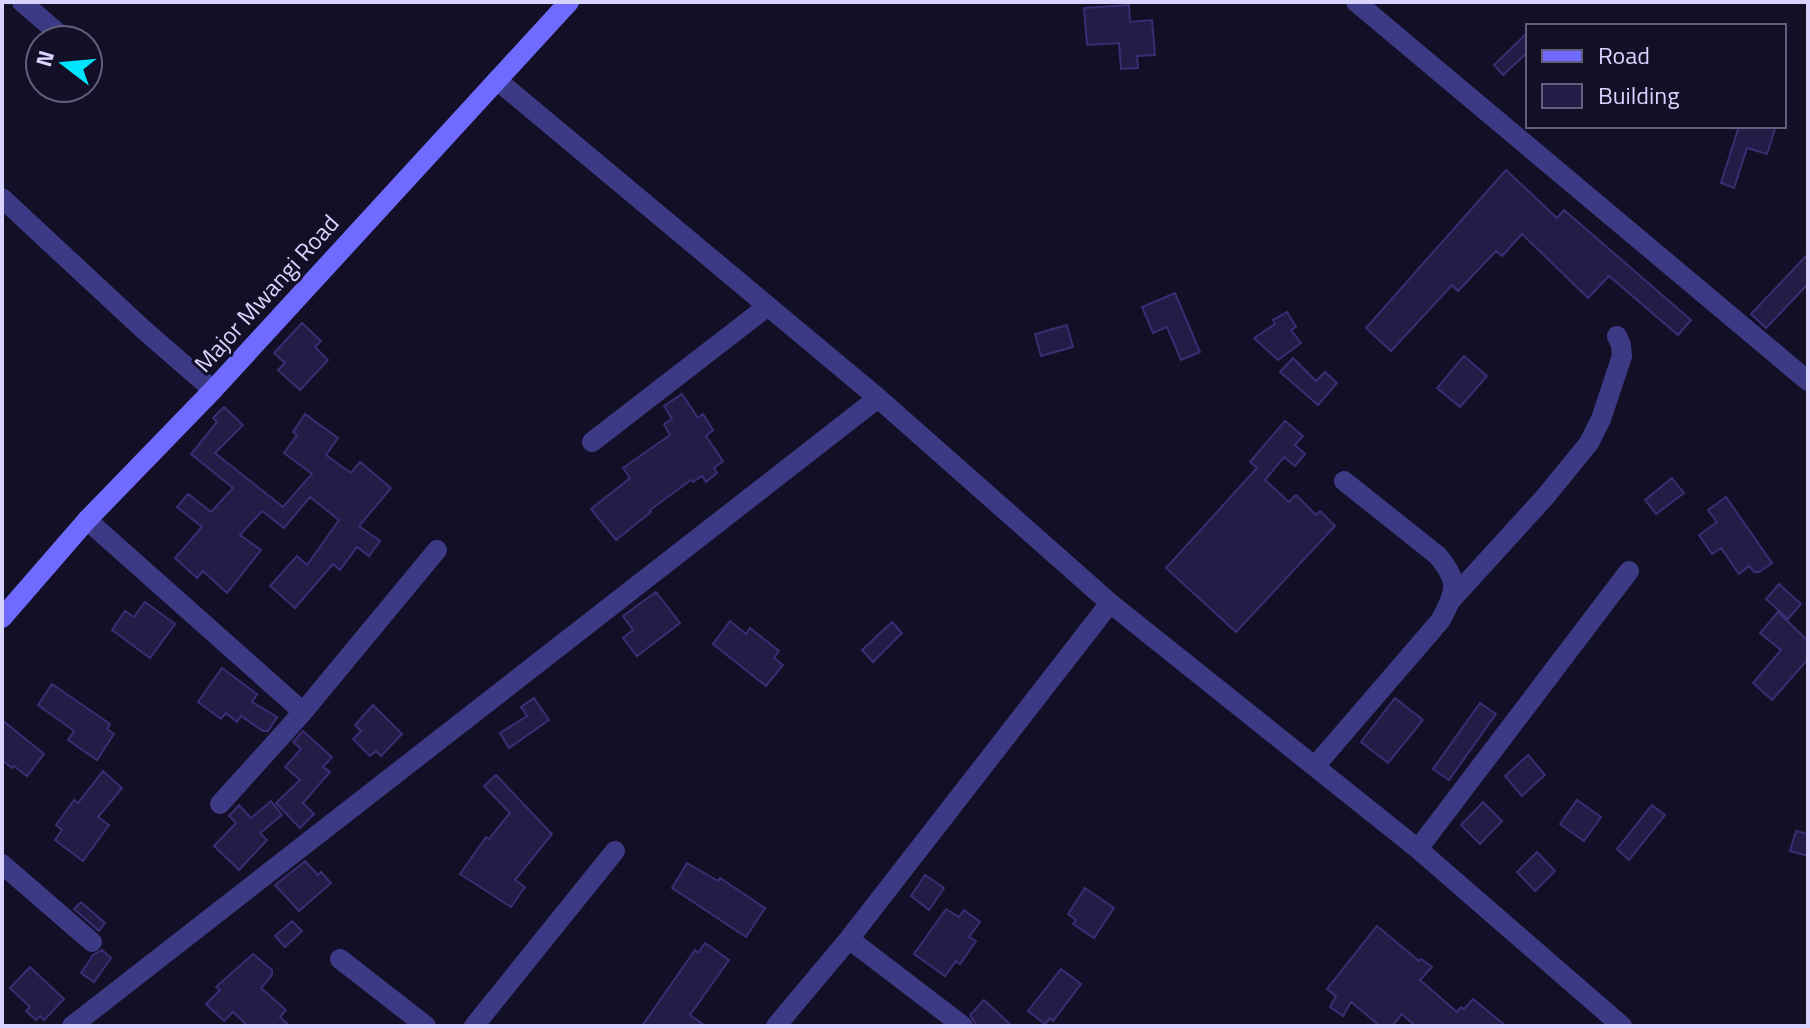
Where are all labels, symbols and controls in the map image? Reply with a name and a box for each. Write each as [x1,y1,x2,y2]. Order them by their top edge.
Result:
north arrow [24,24,104,104]
legend [1526,24,1786,128]
text: Road [1598,37,1650,73]
text: N [26,46,63,71]
text: Building [1598,77,1680,113]
street label: Major Mwangi Road [185,206,347,380]

